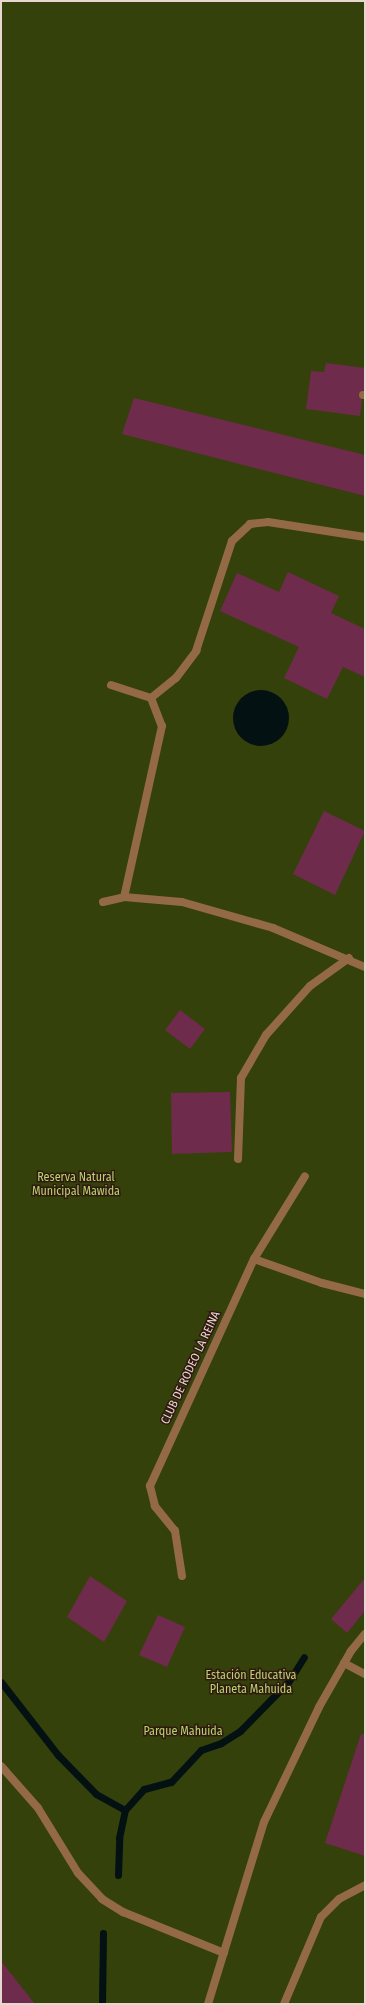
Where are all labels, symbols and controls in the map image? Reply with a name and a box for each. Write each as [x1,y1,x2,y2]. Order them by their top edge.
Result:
park label: Reserva Natural Municipal Mawida [32,1171,120,1199]
street label: CLUB DE RODEO LA REINA [158,1309,224,1427]
park label: Estación Educativa Planeta Mahuida [205,1669,297,1697]
park label: Parque Mahuida [143,1725,223,1739]

